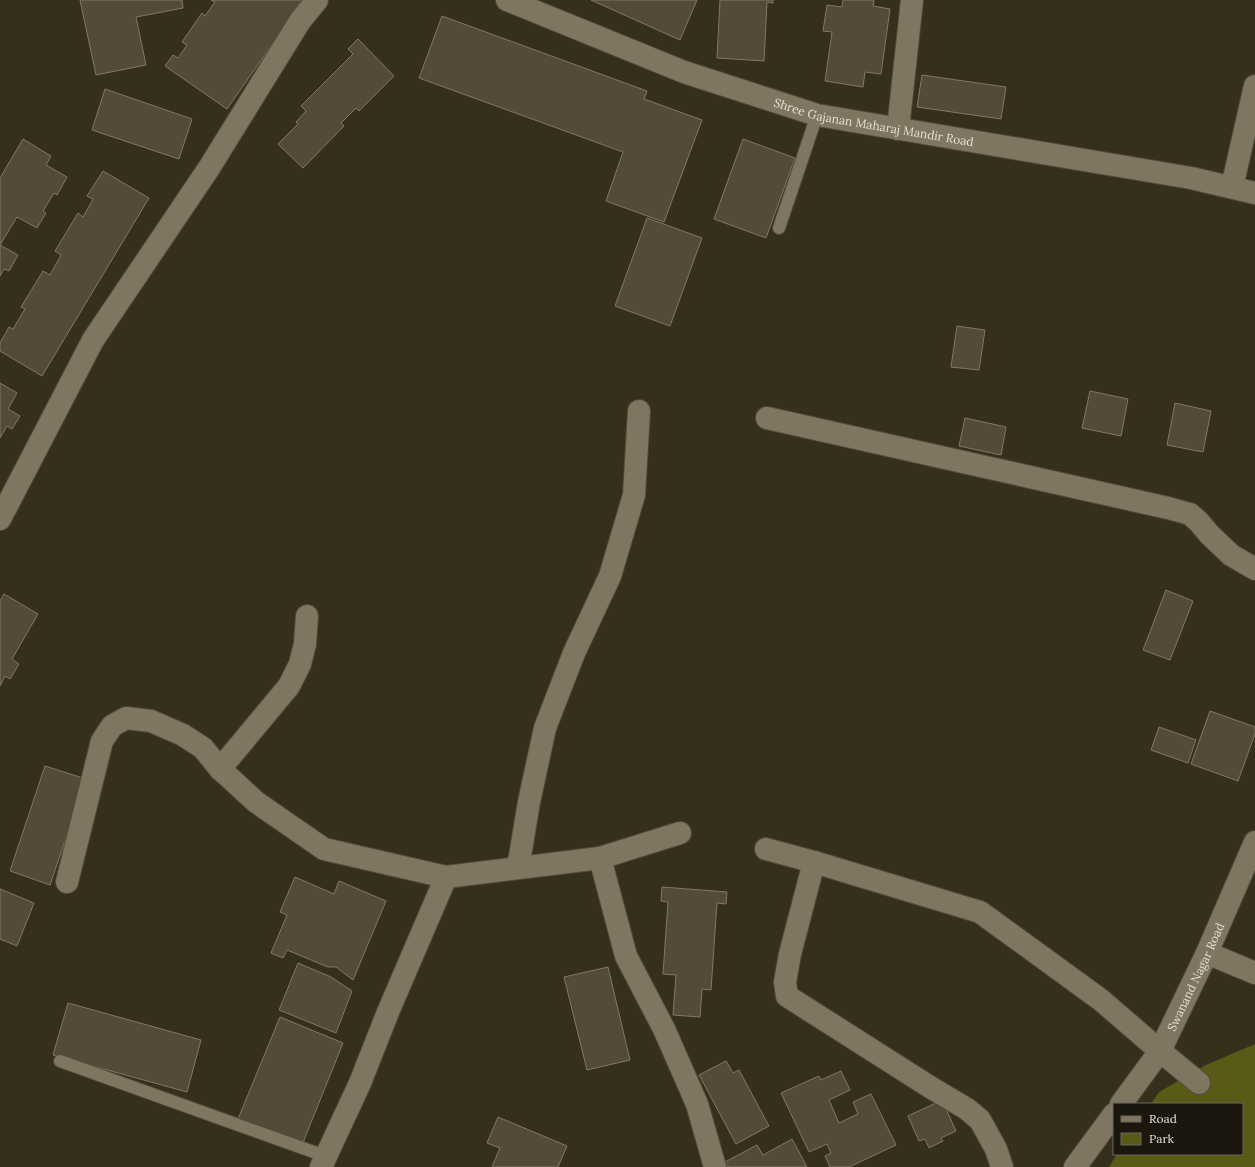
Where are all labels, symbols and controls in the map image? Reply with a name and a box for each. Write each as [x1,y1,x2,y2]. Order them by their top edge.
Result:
street label: Shree Gajanan Maharaj Mandir Road [772,94,975,149]
street label: Swanand Nagar Road [1163,920,1227,1033]
legend [1113,1103,1243,1155]
text: Road [1149,1111,1177,1126]
text: Park [1149,1131,1175,1146]

